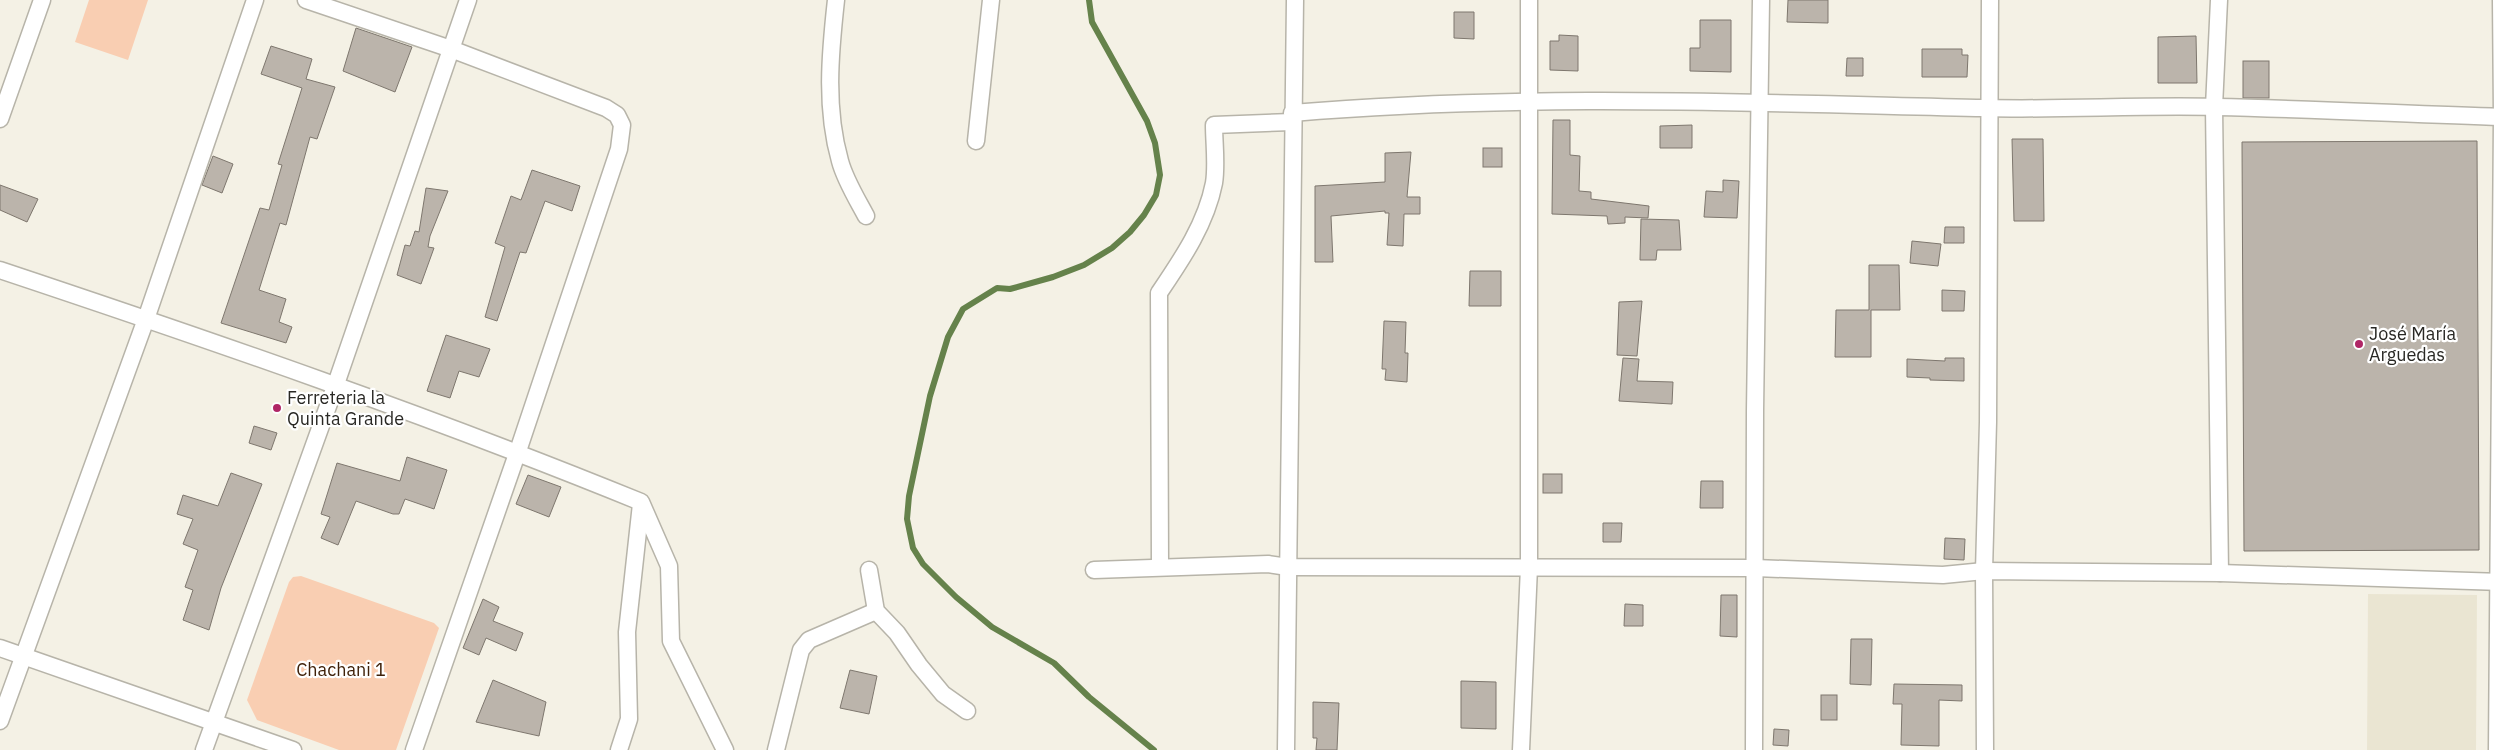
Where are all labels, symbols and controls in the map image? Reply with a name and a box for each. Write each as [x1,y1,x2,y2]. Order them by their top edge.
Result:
place label: José María Arguedas [2369,322,2456,366]
marker: José María Arguedas [2353,338,2365,350]
place label: Ferreteria la Quinta Grande [287,386,404,430]
marker: Ferreteria la Quinta Grande [271,402,283,414]
park label: Chachani 1 [296,658,386,681]

